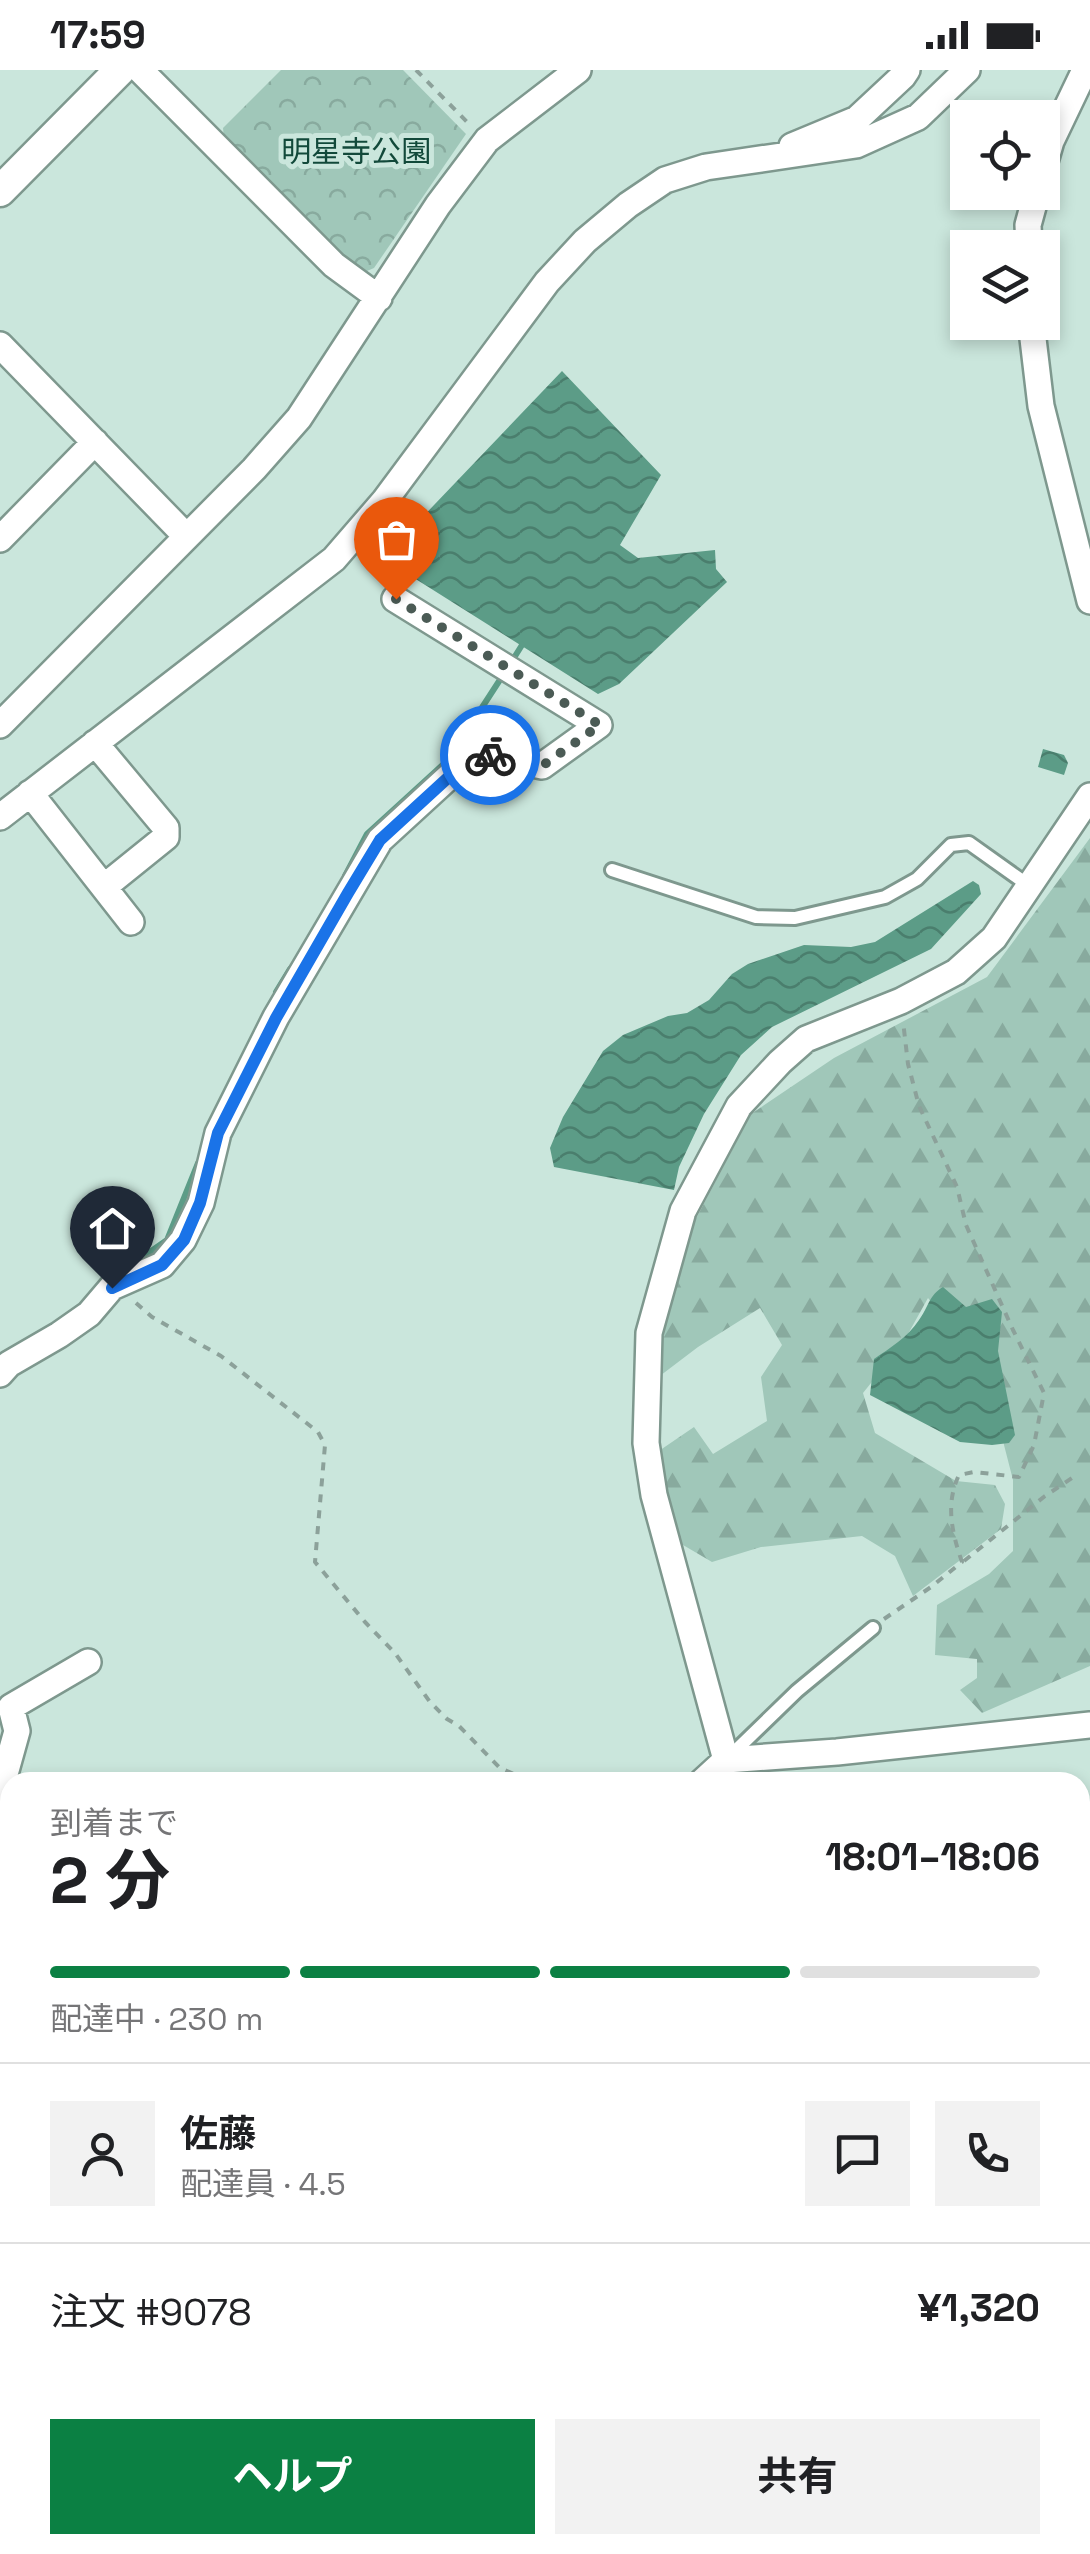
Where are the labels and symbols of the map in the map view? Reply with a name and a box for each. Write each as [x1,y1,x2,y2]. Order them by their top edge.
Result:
park label: 明星寺公園 [281,132,431,171]
pin [354,497,439,600]
courier [440,705,540,805]
pin [70,1186,155,1289]

